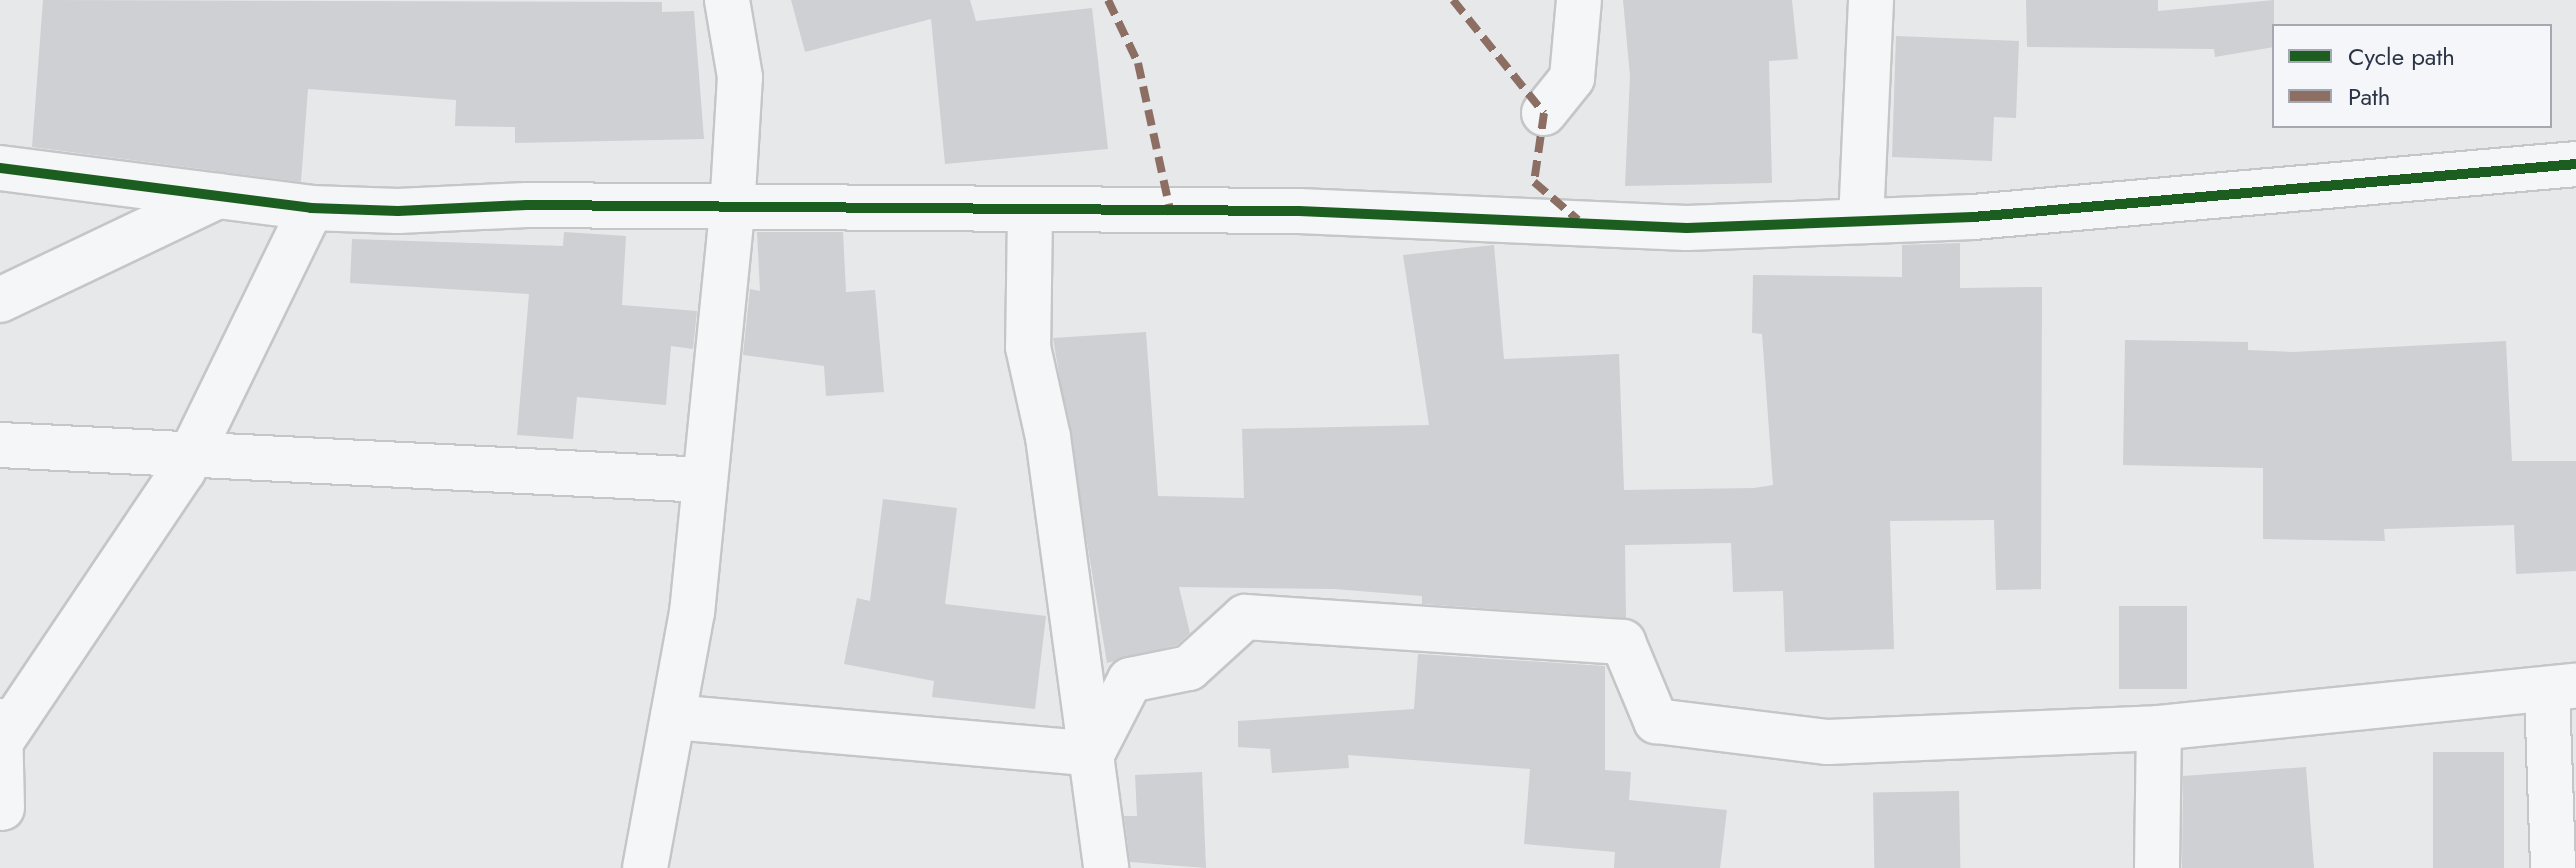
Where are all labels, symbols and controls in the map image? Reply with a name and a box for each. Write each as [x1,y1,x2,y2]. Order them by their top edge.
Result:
legend [2272,24,2552,128]
text: Cycle path [2348,39,2455,74]
text: Path [2348,79,2390,114]

